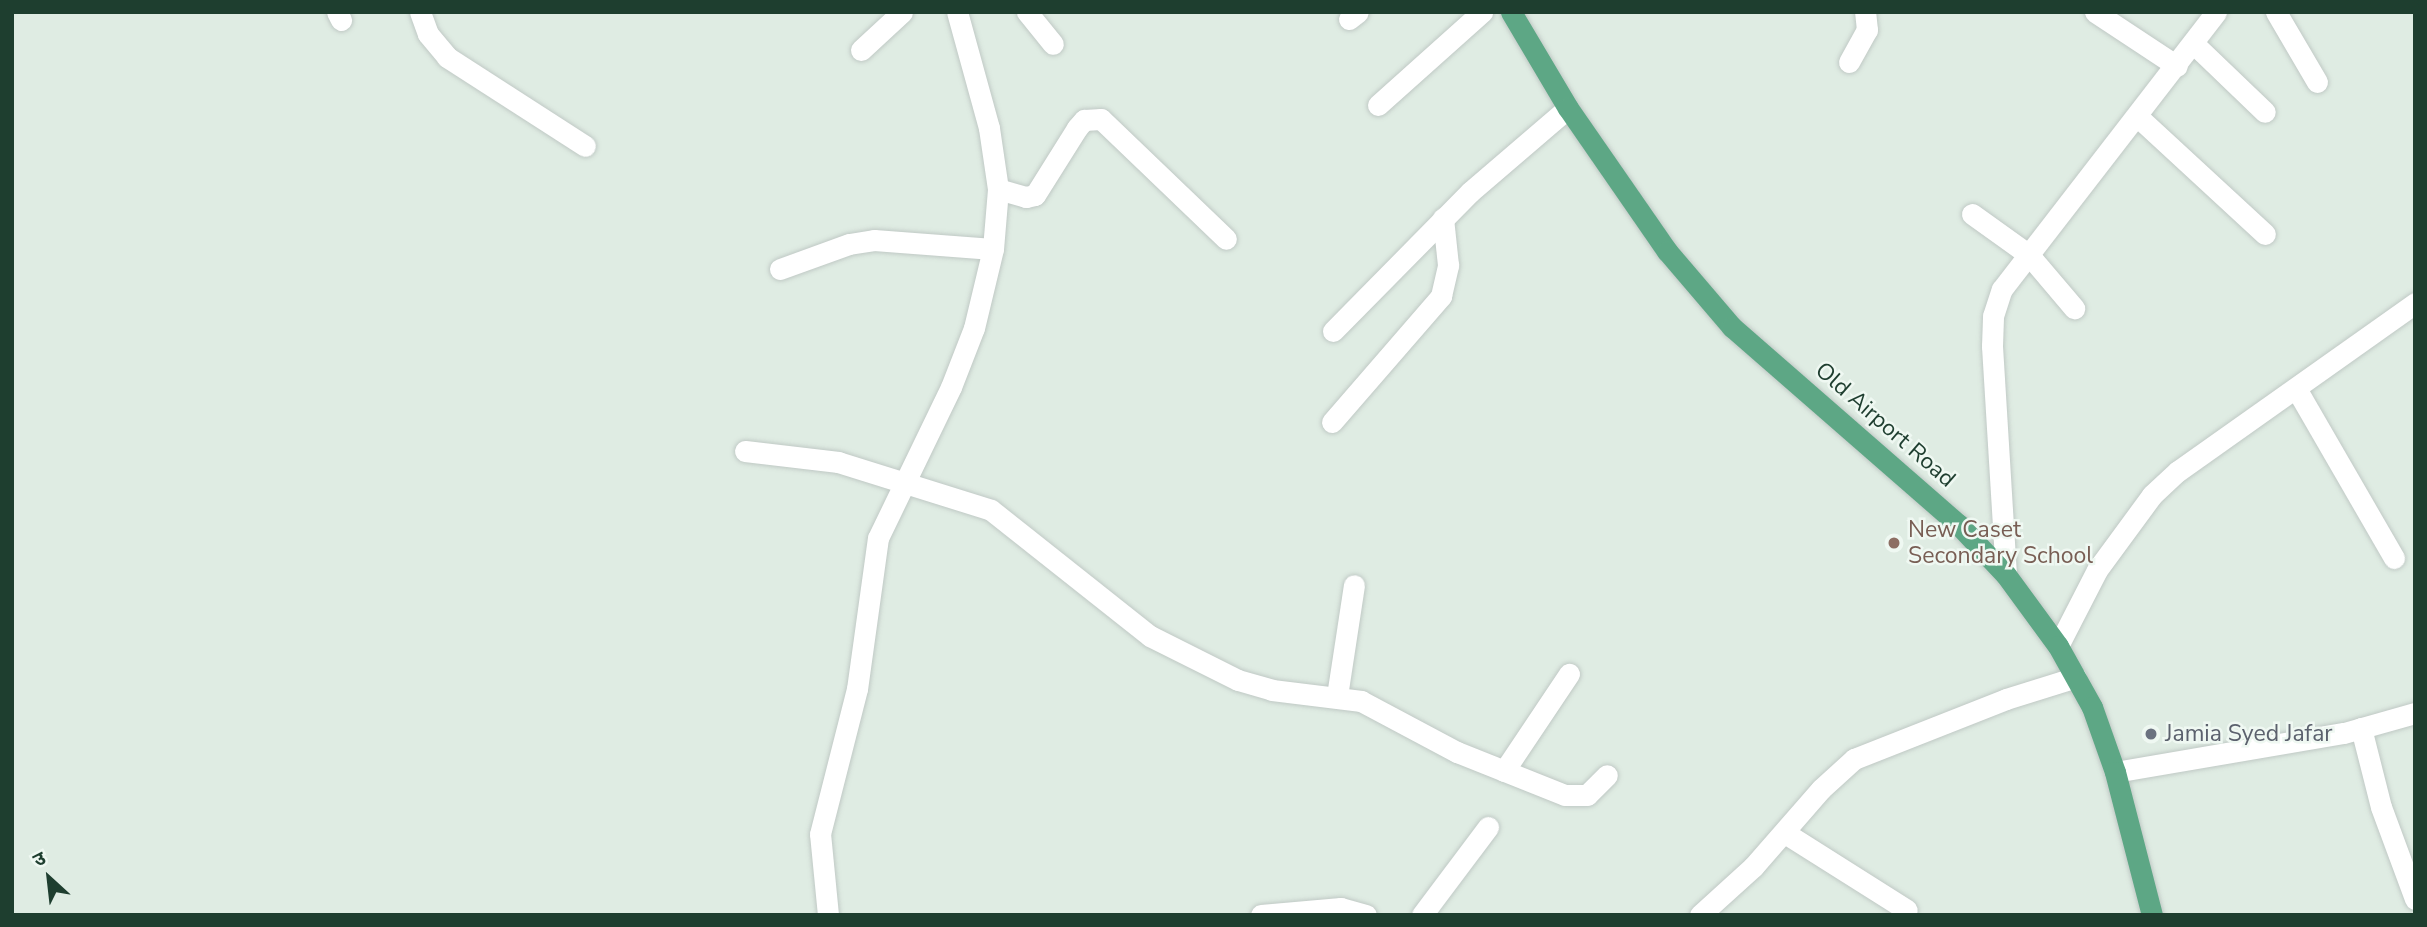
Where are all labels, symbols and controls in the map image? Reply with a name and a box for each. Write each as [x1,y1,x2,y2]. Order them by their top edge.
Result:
street label: Old Airport Road [1809,357,1961,493]
place label: New Caset Secondary School [1908,516,2093,570]
marker: New Caset Secondary School [1886,535,1902,551]
place label: Jamia Syed Jafar [2165,720,2333,748]
marker: Jamia Syed Jafar [2143,726,2159,742]
north arrow [14,843,84,913]
text: उ [29,845,50,873]

